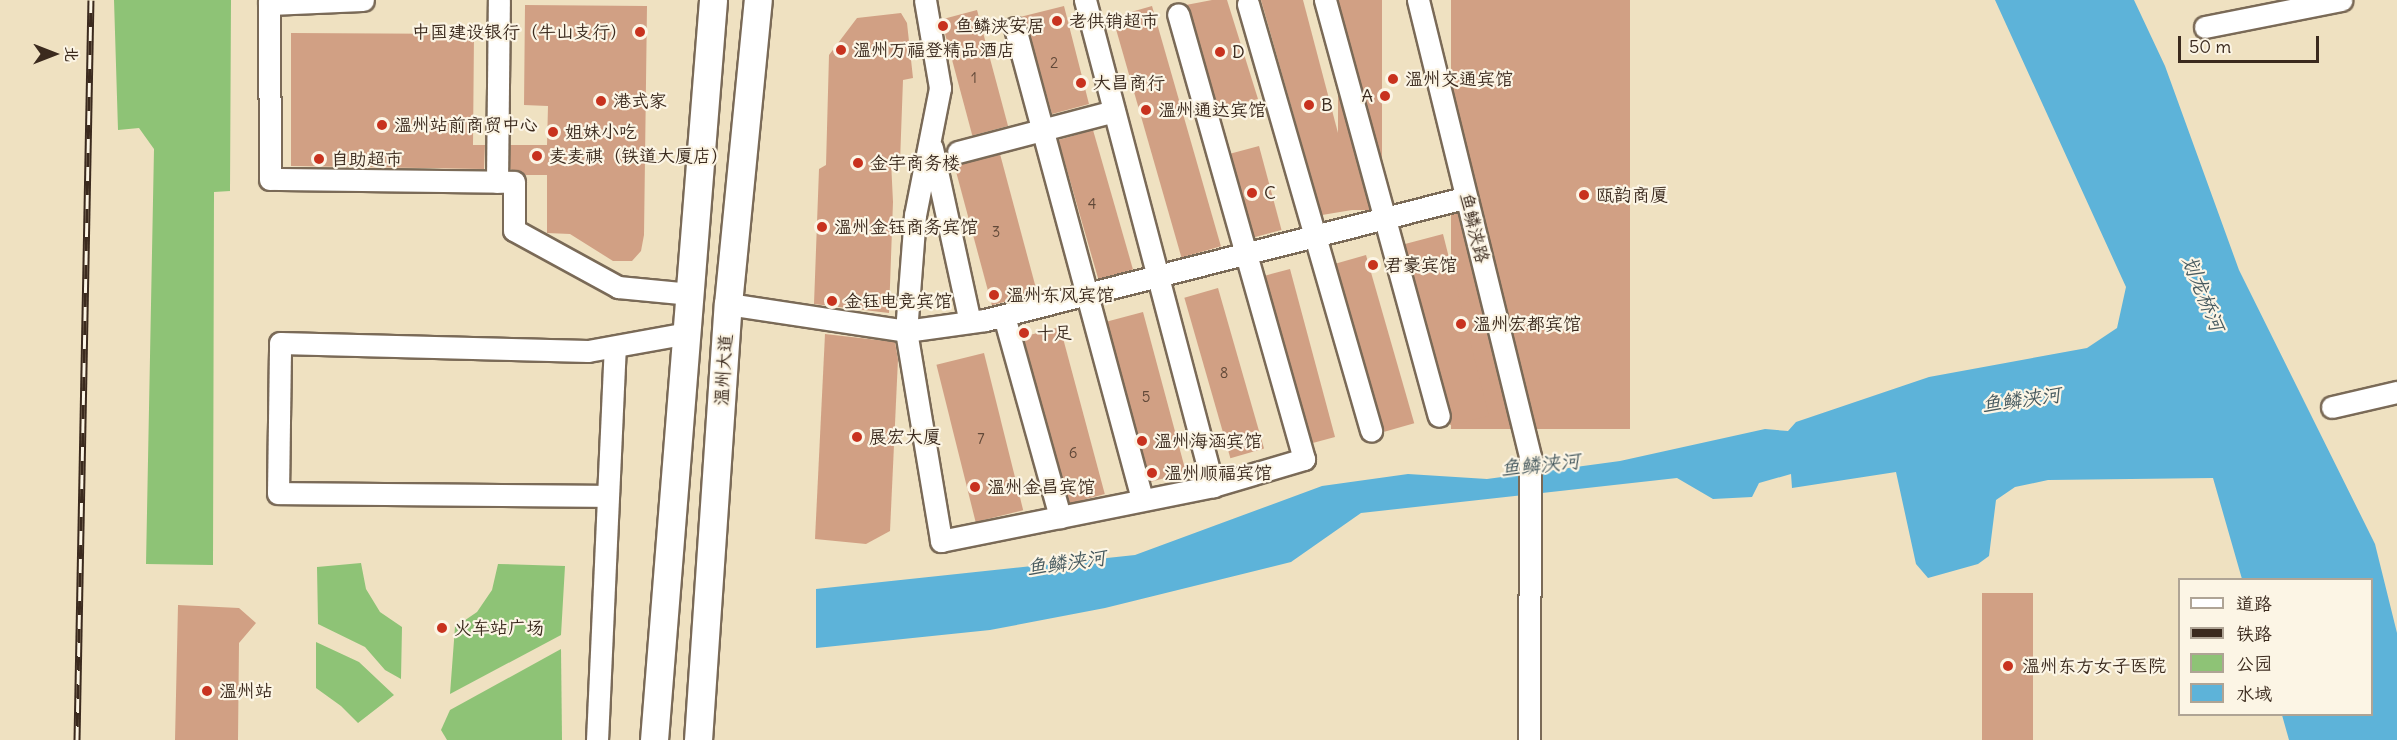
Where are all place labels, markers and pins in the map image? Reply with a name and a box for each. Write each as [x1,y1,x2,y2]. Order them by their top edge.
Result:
place label: 老供销超市 [1069,10,1159,32]
marker: 老供销超市 [1050,14,1064,28]
place label: 鱼鳞浃安居 [955,15,1045,37]
marker: 鱼鳞浃安居 [936,19,950,33]
place label: 中国建设银行（牛山支行） [412,21,628,43]
marker: 中国建设银行（牛山支行） [633,25,647,39]
place label: 温州万福登精品酒店 [853,39,1015,61]
place label: D [1232,41,1245,63]
marker: 温州万福登精品酒店 [834,43,848,57]
marker: D [1213,45,1227,59]
place label: 温州交通宾馆 [1405,68,1513,90]
place label: 大昌商行 [1093,72,1165,94]
marker: 温州交通宾馆 [1386,72,1400,86]
marker: 大昌商行 [1074,76,1088,90]
place label: A [1361,85,1373,107]
marker: A [1378,89,1392,103]
place label: 港式家 [613,90,667,112]
marker: 港式家 [594,94,608,108]
place label: B [1321,94,1333,116]
marker: B [1302,98,1316,112]
place label: 温州通达宾馆 [1158,99,1266,121]
marker: 温州通达宾馆 [1139,103,1153,117]
place label: 温州站前商贸中心 [394,114,538,136]
marker: 温州站前商贸中心 [375,118,389,132]
place label: 姐妹小吃 [565,121,637,143]
marker: 姐妹小吃 [546,125,560,139]
place label: 麦麦祺（铁道大厦店） [549,145,729,167]
place label: 自助超市 [331,148,403,170]
marker: 麦麦祺（铁道大厦店） [530,149,544,163]
marker: 自助超市 [312,152,326,166]
place label: 金宇商务楼 [870,152,960,174]
marker: 金宇商务楼 [851,156,865,170]
place label: C [1264,182,1276,204]
place label: 瓯韵商厦 [1596,184,1668,206]
marker: C [1245,186,1259,200]
marker: 瓯韵商厦 [1577,188,1591,202]
place label: 温州金钰商务宾馆 [834,216,978,238]
marker: 温州金钰商务宾馆 [815,220,829,234]
place label: 君豪宾馆 [1385,254,1457,276]
marker: 君豪宾馆 [1366,258,1380,272]
place label: 温州东风宾馆 [1006,284,1114,306]
marker: 温州东风宾馆 [987,288,1001,302]
place label: 金钰电竞宾馆 [844,290,952,312]
marker: 金钰电竞宾馆 [825,294,839,308]
place label: 温州宏都宾馆 [1473,313,1581,335]
marker: 温州宏都宾馆 [1454,317,1468,331]
place label: 十足 [1036,322,1072,344]
marker: 十足 [1017,326,1031,340]
place label: 展宏大厦 [869,426,941,448]
marker: 展宏大厦 [850,430,864,444]
place label: 温州海涵宾馆 [1154,430,1262,452]
marker: 温州海涵宾馆 [1135,434,1149,448]
place label: 温州顺福宾馆 [1164,462,1272,484]
marker: 温州顺福宾馆 [1145,466,1159,480]
place label: 温州金昌宾馆 [987,476,1095,498]
marker: 温州金昌宾馆 [968,480,982,494]
place label: 火车站广场 [454,617,544,639]
marker: 火车站广场 [435,621,449,635]
place label: 温州东方女子医院 [2022,655,2166,677]
marker: 温州东方女子医院 [1999,657,2017,675]
place label: 温州站 [219,680,273,702]
marker: 温州站 [200,684,214,698]

